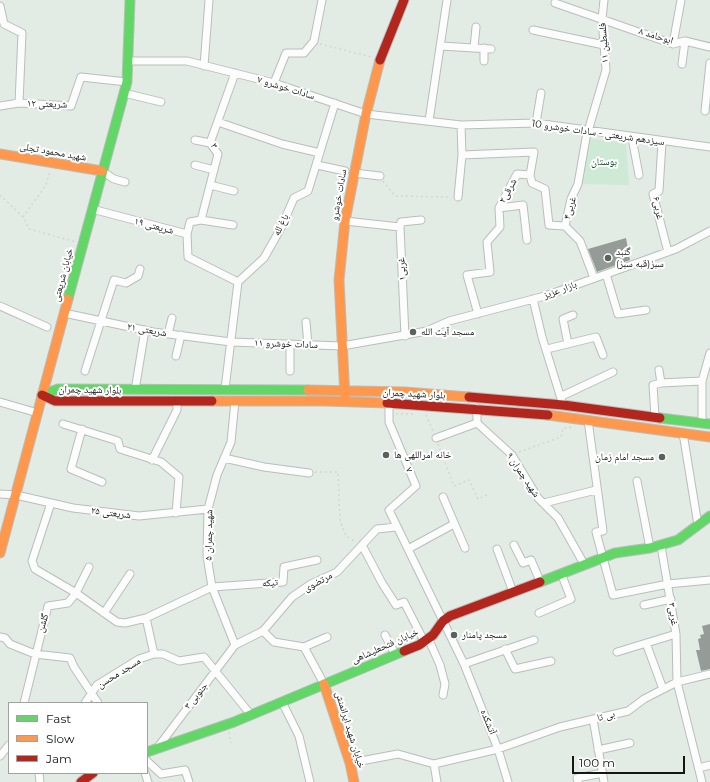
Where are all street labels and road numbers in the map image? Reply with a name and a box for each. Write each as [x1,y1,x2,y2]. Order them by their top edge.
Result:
street label: فلسطین ۱۱ [597,22,611,64]
street label: ابوحامد ۸ [637,25,675,47]
street label: سادات خوشرو ۷ [256,74,316,102]
street label: شریعتی ۱۲ [27,97,67,111]
street label: سیزدهم شریعتی - سادات خوشرو 10 [531,118,665,148]
street label: شهید محمود تجلی [19,140,87,164]
street label: ۳ [208,142,220,150]
street label: سادات خوشرو [329,168,349,222]
street label: شرقی۲ [496,177,520,205]
street label: غربی۴ [561,195,579,221]
street label: غربی۶ [650,195,666,221]
street label: باغ لله [270,212,292,238]
street label: شریعتی ۱۹ [133,215,175,237]
street label: خیابان شریعتی [50,247,76,303]
street label: غربی۱ [395,257,409,281]
street label: بازار عزیز [542,278,578,302]
street label: شریعتی ۲۱ [126,321,168,339]
street label: سادات خوشرو ۱۱ [254,337,318,351]
street label: بلوار شهید چمران [58,383,122,397]
street label: بلوار شهید چمران [382,386,446,402]
street label: شهید چمران ۹ [504,450,542,500]
street label: ۷ [403,466,415,474]
street label: شریعتی ۲۵ [90,505,132,521]
street label: شهید چمران ۵ [203,509,215,561]
street label: مرتضوی [302,570,334,594]
street label: تیکه [262,576,278,590]
street label: غربی۳ [665,602,681,626]
street label: گلشن [35,612,51,634]
street label: خیابان فتحعلیشاهی [350,626,420,666]
street label: مسجد محسن [95,655,143,691]
street label: ۳ جنوبی [182,680,210,712]
street label: خیابان شهید ایرانمنش [333,690,367,770]
street label: آتشکده [478,708,498,736]
street label: بی تا [596,708,616,724]

